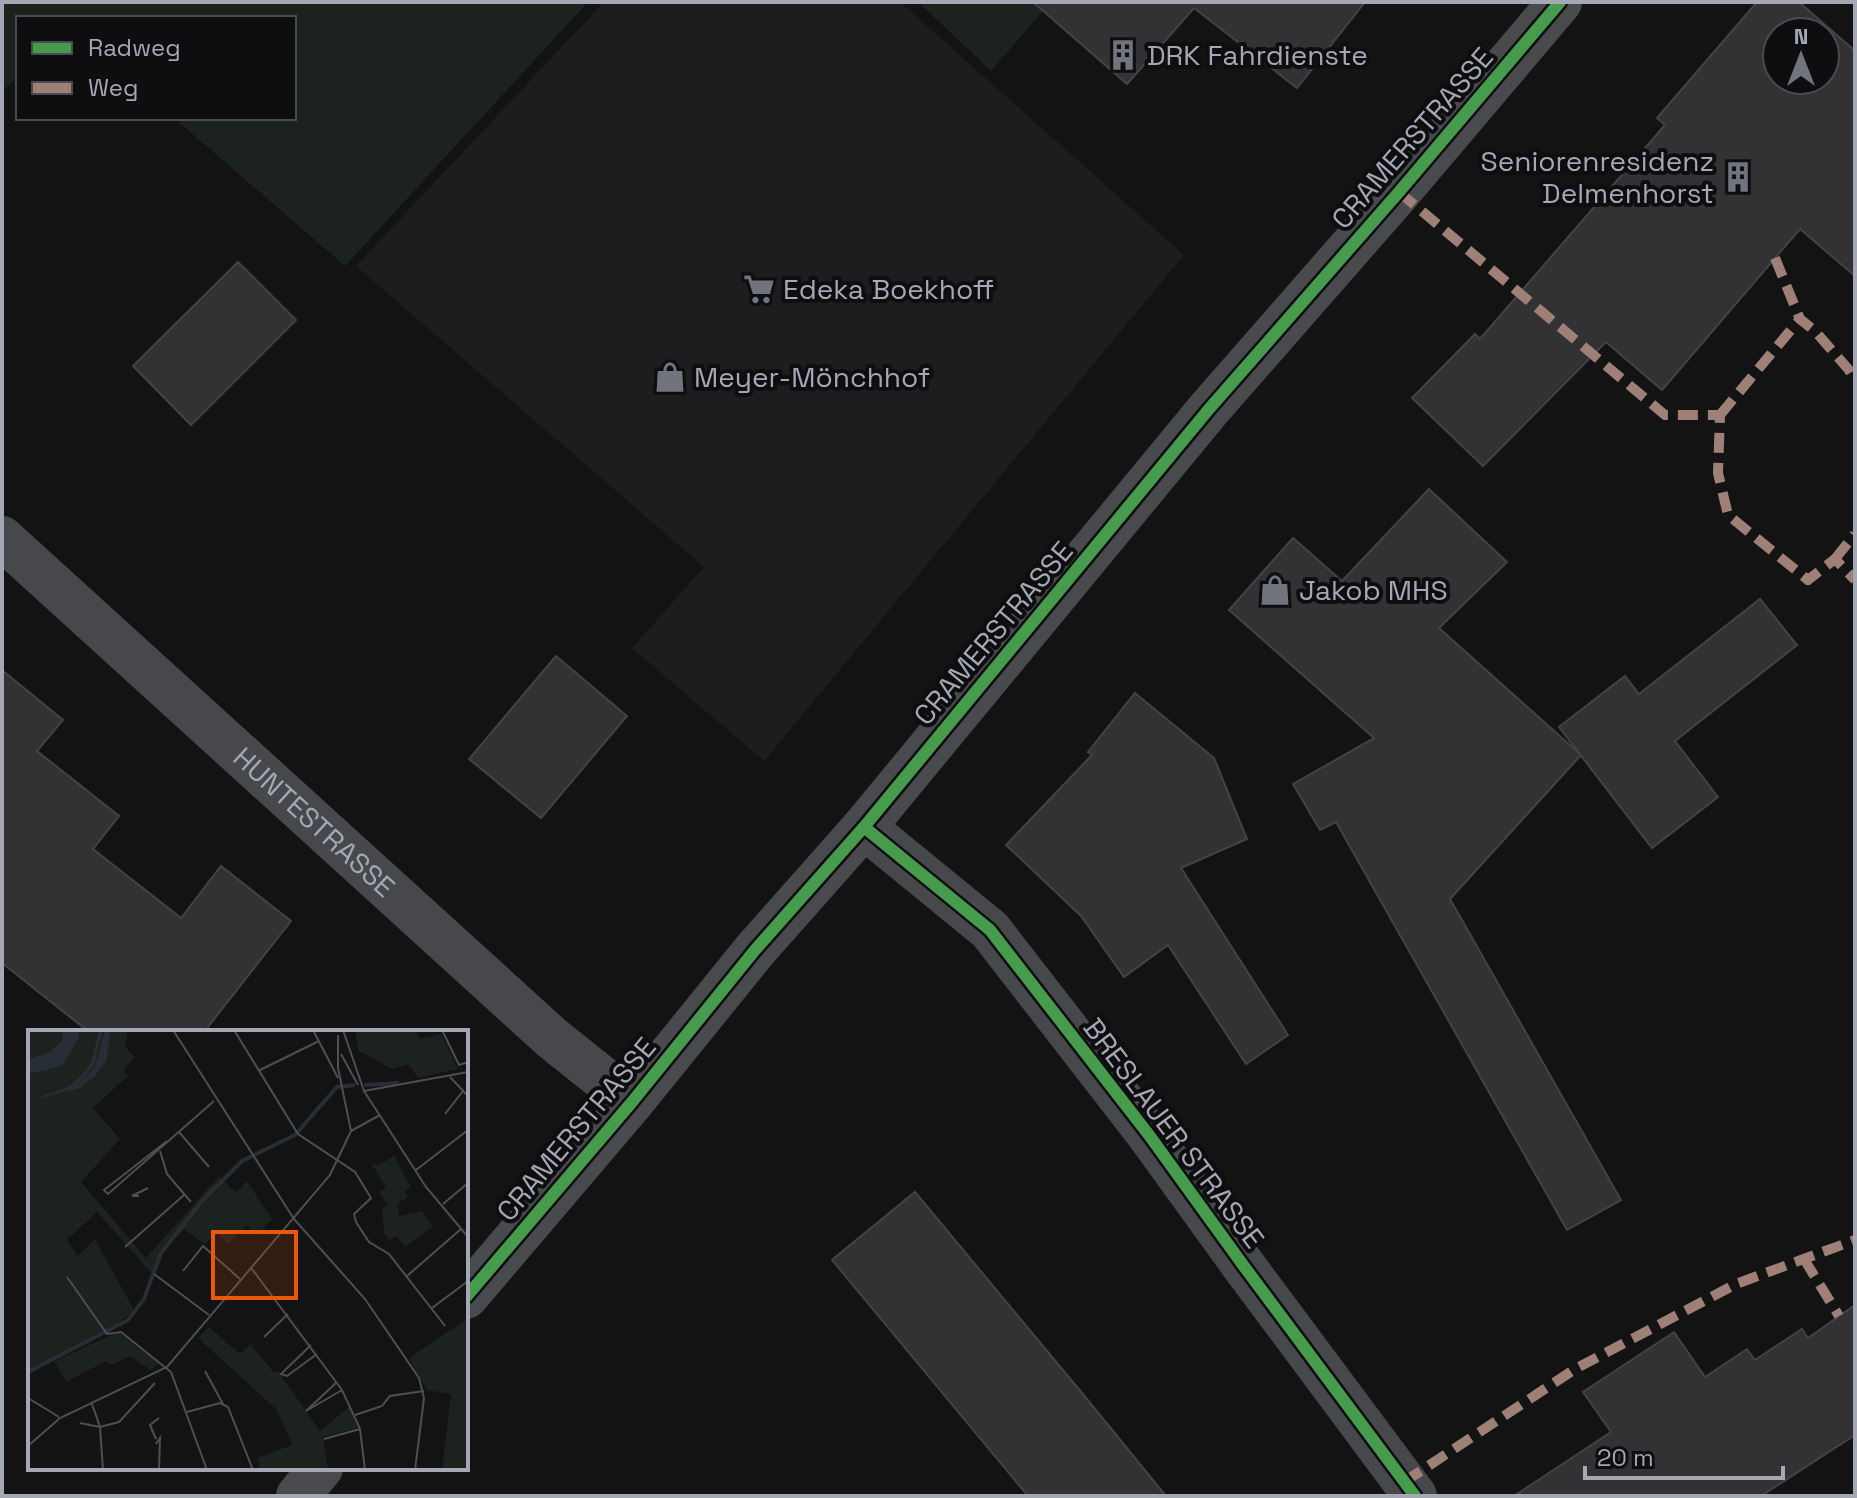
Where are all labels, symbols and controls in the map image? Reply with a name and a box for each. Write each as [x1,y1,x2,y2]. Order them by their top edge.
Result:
legend [16,16,296,120]
north arrow [1761,16,1841,96]
text: N [1794,22,1808,50]
text: Radweg [88,32,181,63]
place label: DRK Fahrdienste [1147,37,1368,73]
building icon: DRK Fahrdienste [1106,38,1140,72]
street label: CRAMERSTRASSE [1323,40,1501,236]
text: Weg [88,72,138,103]
place label: Seniorenresidenz Delmenhorst [1481,143,1714,211]
building icon: Seniorenresidenz Delmenhorst [1721,160,1755,194]
place label: Edeka Boekhoff [783,271,994,307]
supermarket icon: Edeka Boekhoff [742,272,776,306]
place label: Meyer-Mönchhof [694,359,930,395]
shop icon: Meyer-Mönchhof [653,360,687,394]
street label: CRAMERSTRASSE [906,534,1080,732]
place label: Jakob MHS [1299,572,1448,608]
shop icon: Jakob MHS [1258,573,1292,607]
street label: HUNTESTRASSE [226,739,403,904]
street label: BRESLAUER STRASSE [1076,1011,1272,1255]
inset map [28,1030,468,1470]
street label: CRAMERSTRASSE [489,1030,663,1228]
scale bar [1585,1430,1783,1480]
text: 20 m [1597,1442,1654,1473]

